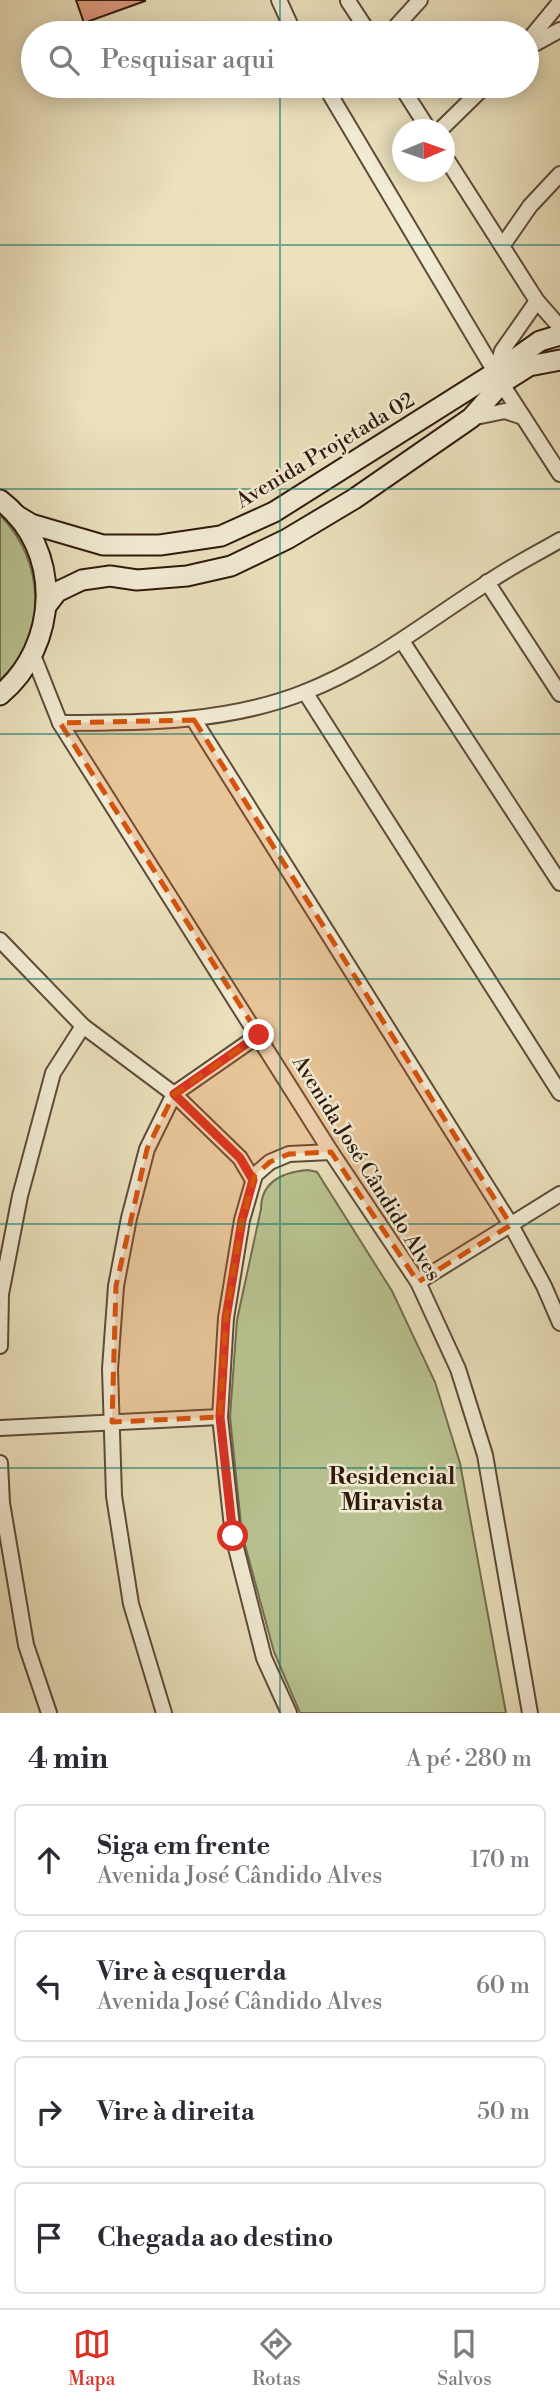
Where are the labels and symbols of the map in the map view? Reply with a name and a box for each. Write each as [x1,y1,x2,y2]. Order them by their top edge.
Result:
north arrow [392,119,455,182]
street label: Avenida Projetada 02 [231,387,420,515]
route end [243,1019,274,1050]
street label: Avenida José Cândido Alves [286,1050,446,1286]
district label: Residencial Miravista [329,1463,456,1517]
route start [217,1520,248,1551]

